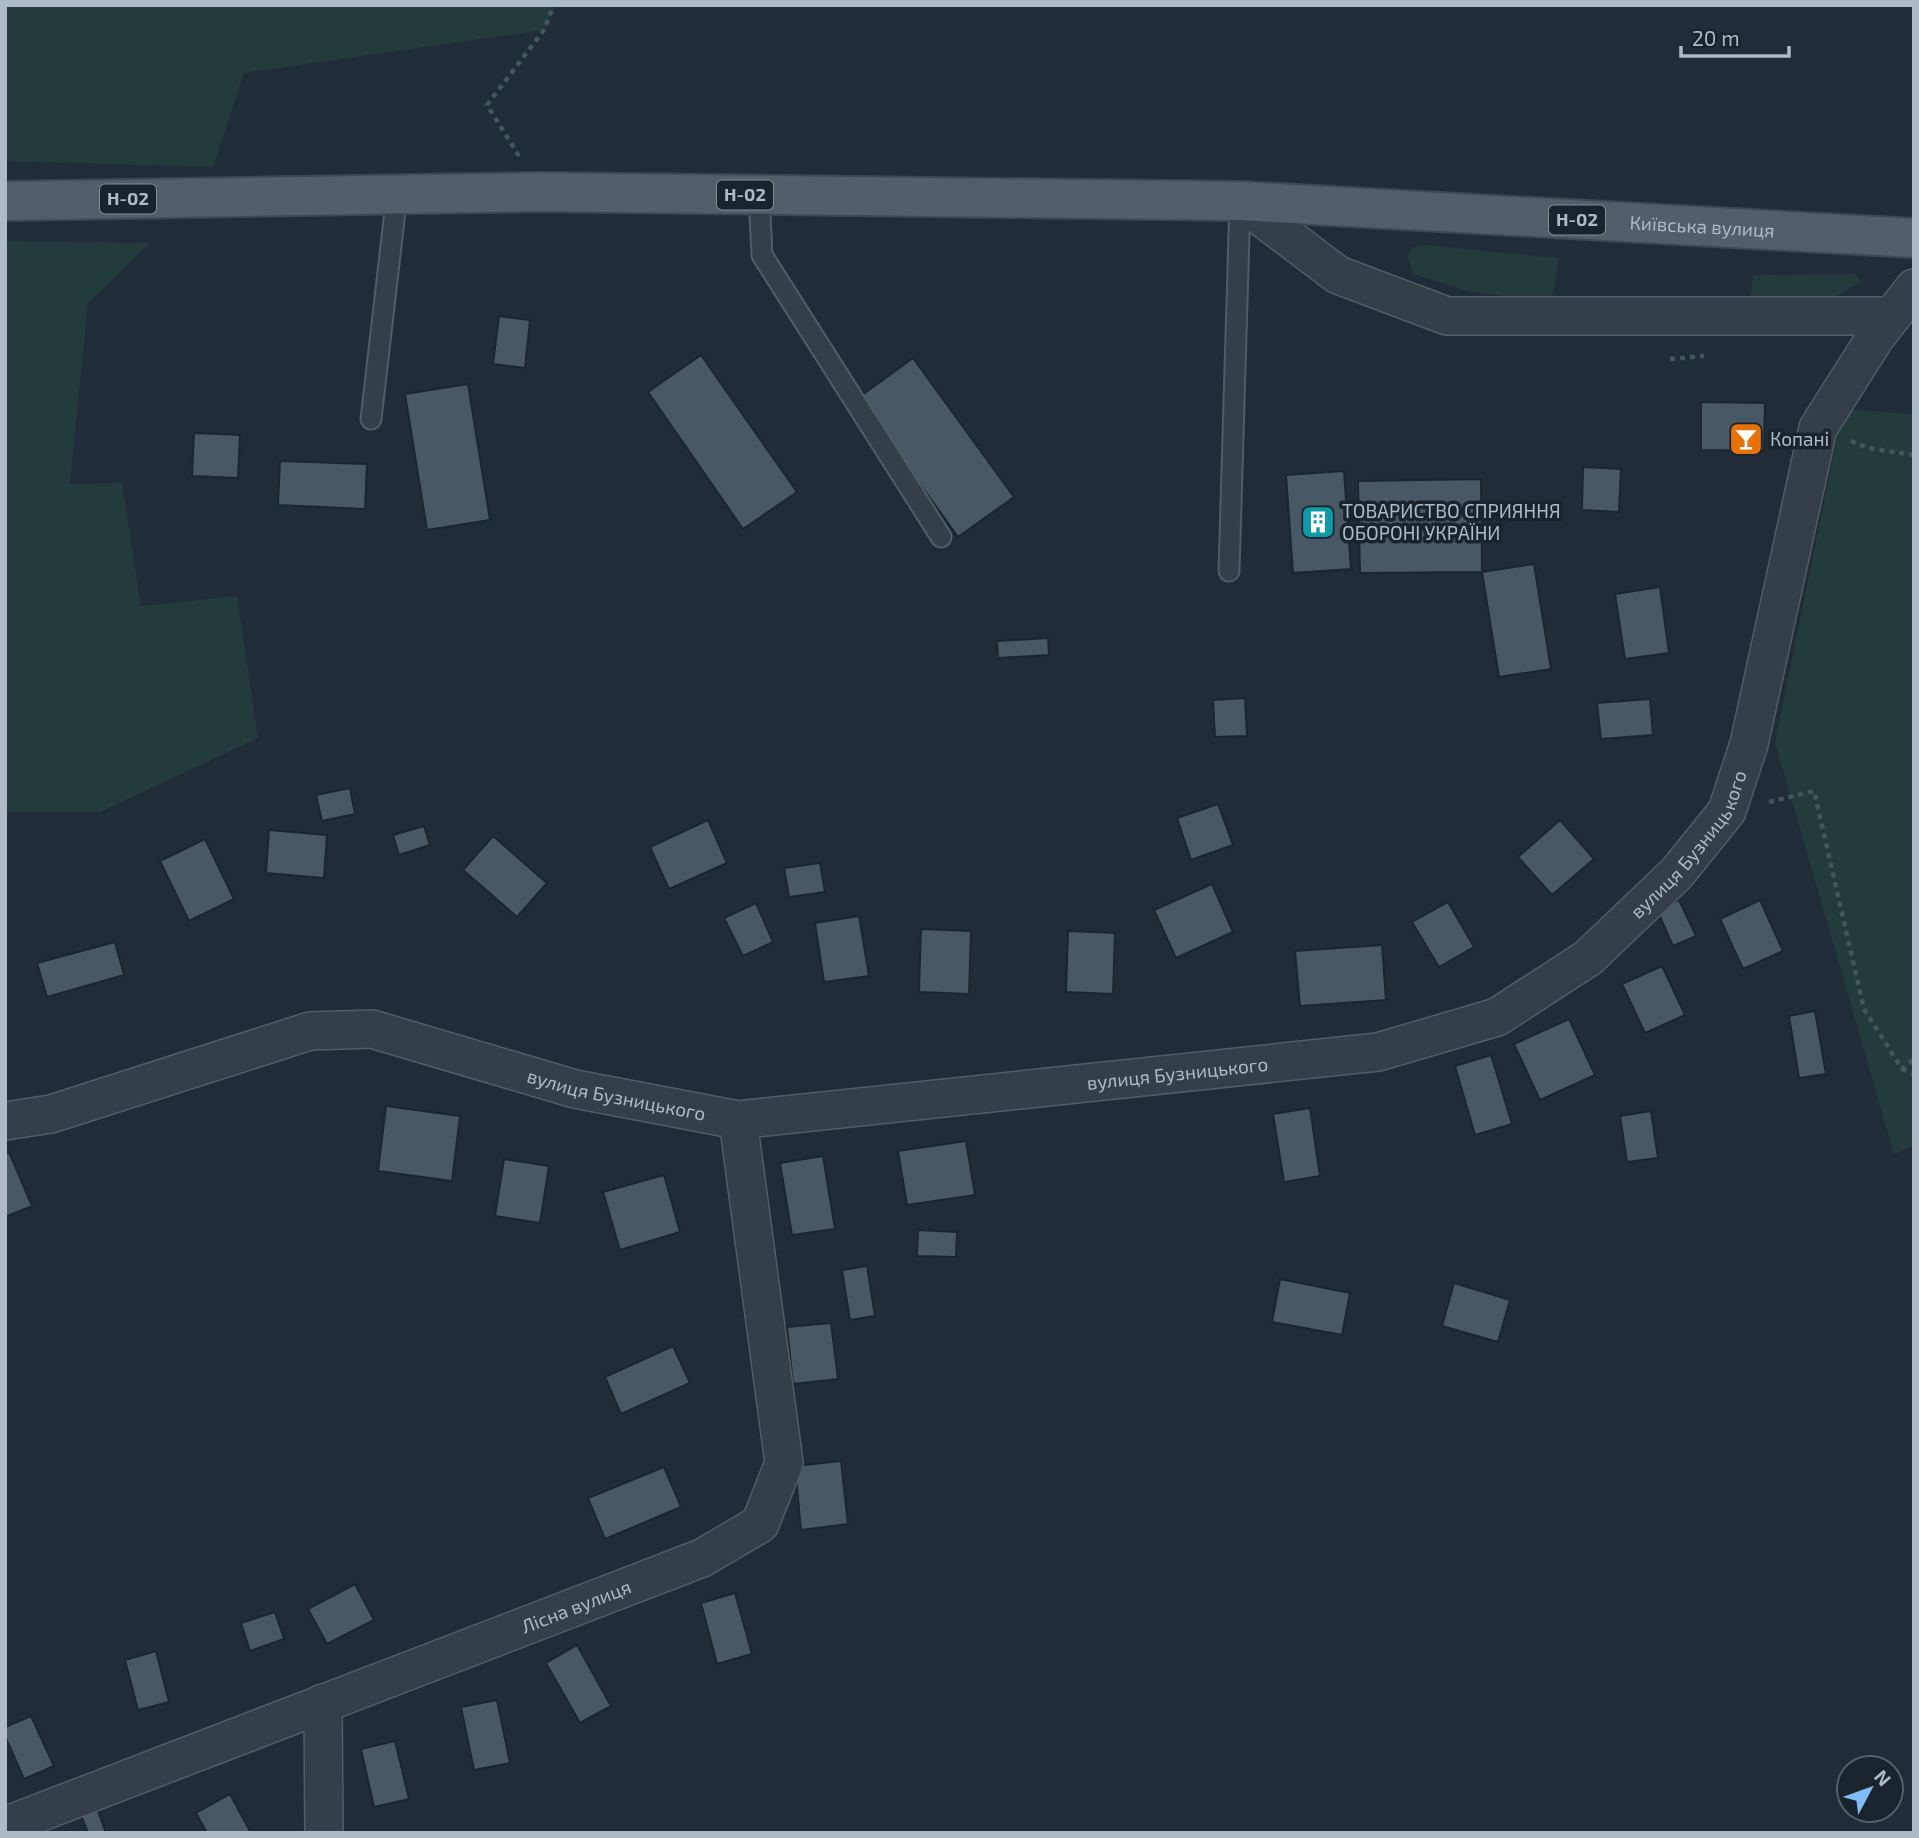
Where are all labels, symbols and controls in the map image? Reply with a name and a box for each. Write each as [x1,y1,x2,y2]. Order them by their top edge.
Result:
scale bar [1681,14,1790,58]
text: 20 m [1692,25,1740,50]
road number: Н-02 [717,180,773,210]
road number: Н-02 [100,184,156,214]
road number: Н-02 [1549,205,1605,234]
street label: Київська вулиця [1629,210,1775,241]
bar icon: Копані [1727,420,1765,458]
place label: Копані [1770,427,1829,450]
place label: ТОВАРИСТВО СПРИЯННЯ ОБОРОНІ УКРАЇНИ [1342,499,1561,544]
building icon: ТОВАРИСТВО СПРИЯННЯ ОБОРОНІ УКРАЇНИ [1299,503,1337,541]
street label: вулиця Бузницького [1625,767,1751,923]
street label: вулиця Бузницького [1086,1052,1269,1094]
street label: вулиця Бузницького [525,1064,708,1125]
street label: Лісна вулиця [518,1574,634,1637]
north arrow [1835,1754,1905,1824]
text: N [1870,1765,1896,1790]

